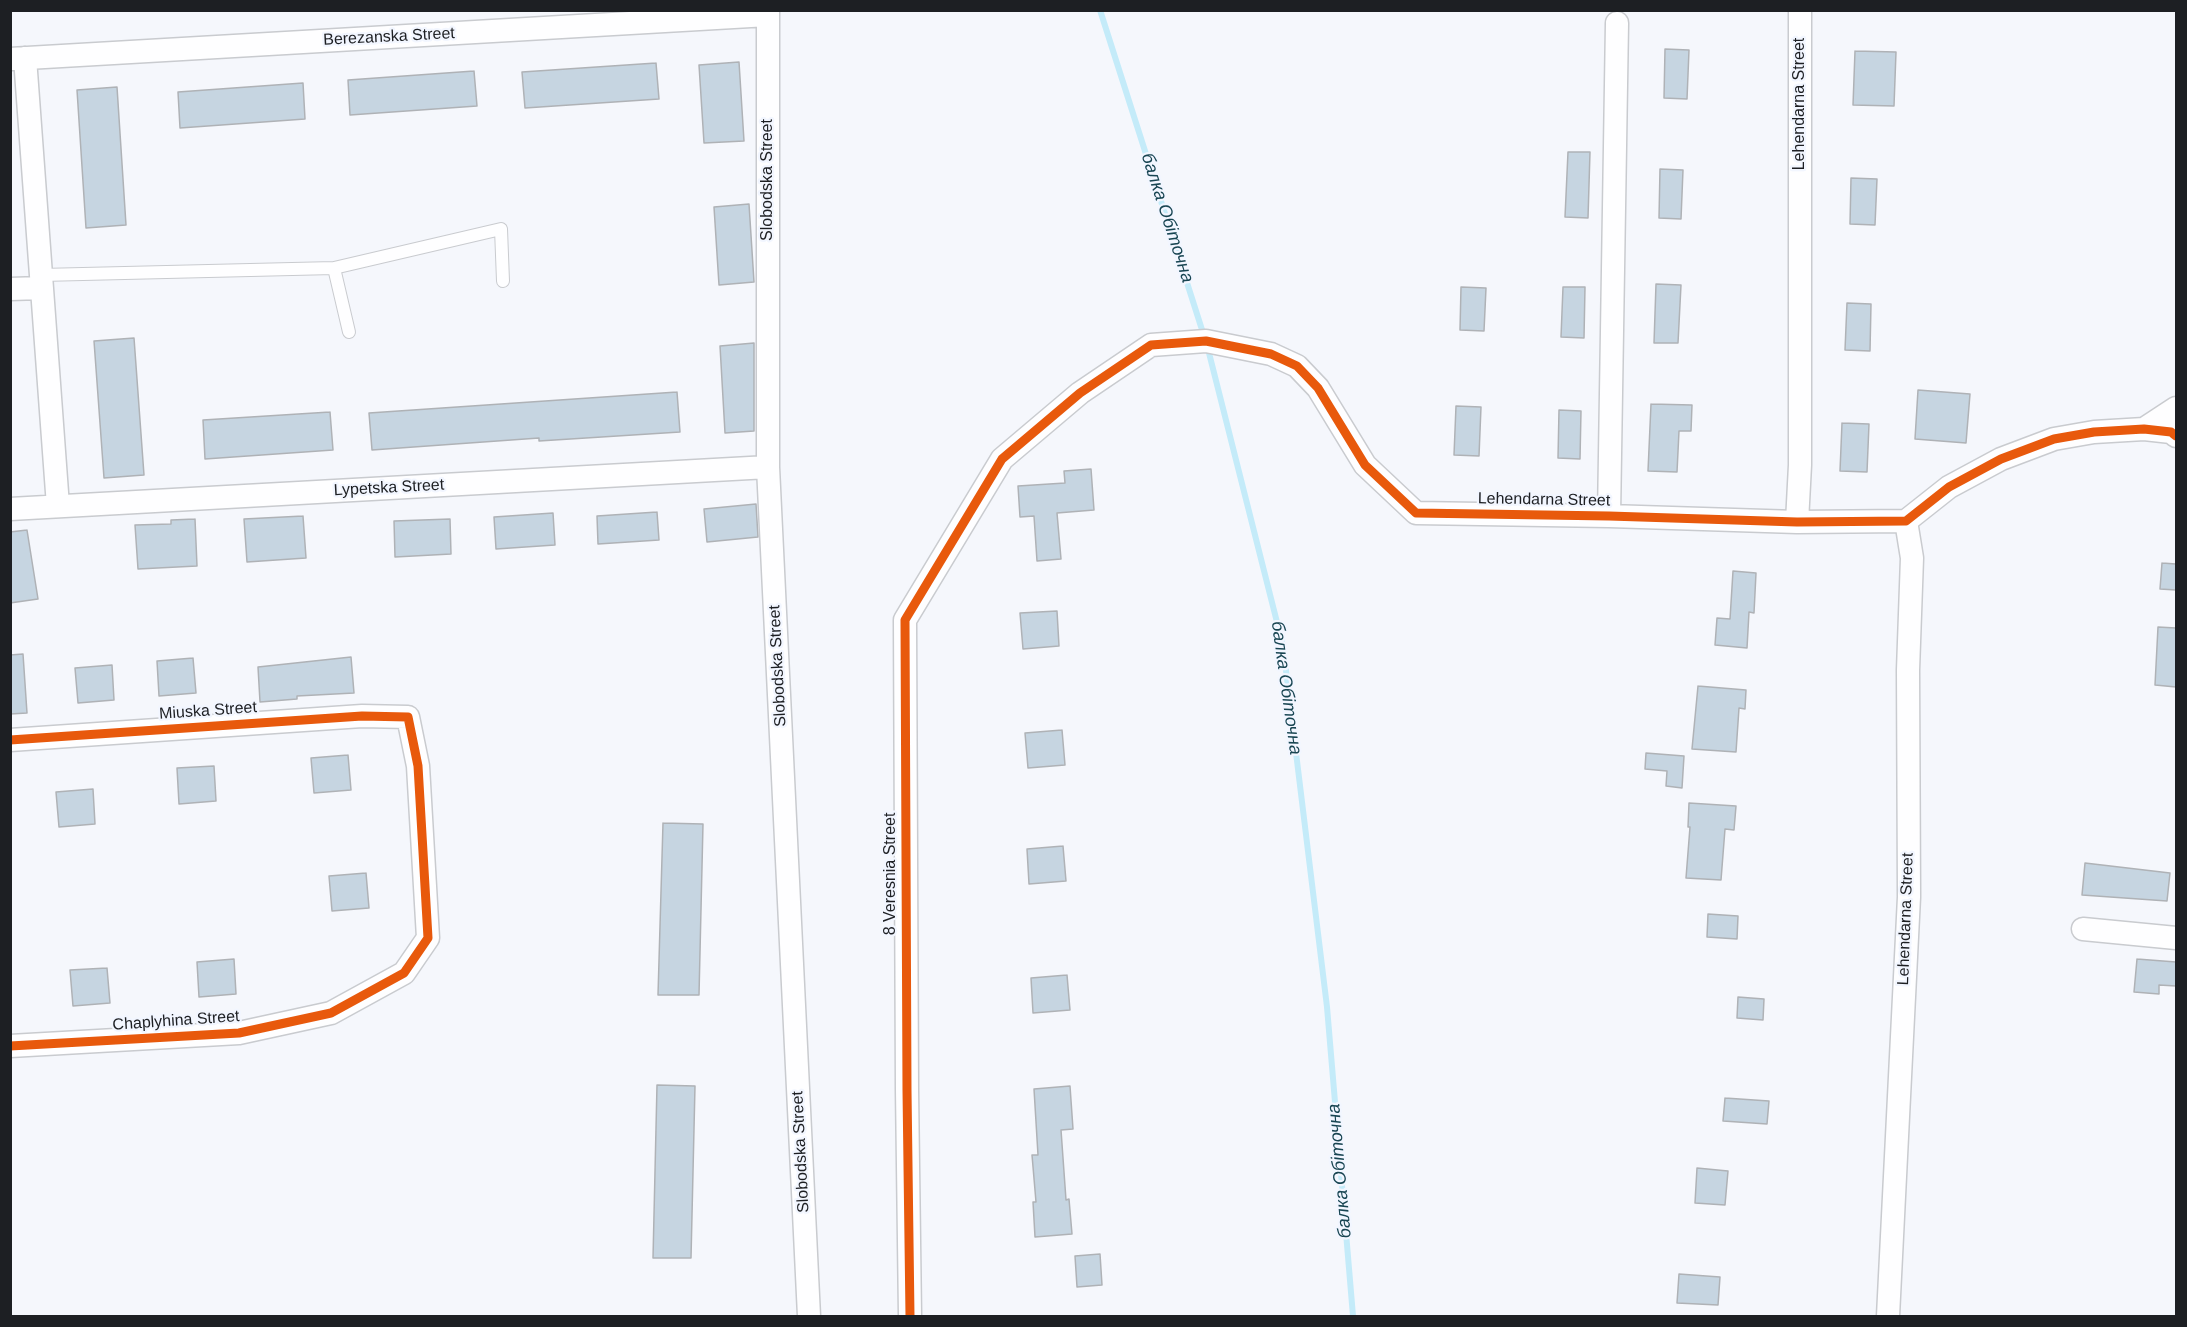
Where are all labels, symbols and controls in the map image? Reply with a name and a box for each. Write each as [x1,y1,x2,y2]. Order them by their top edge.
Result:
street label: Berezanska Street [323,24,455,50]
street label: Lehendarna Street [1790,38,1810,170]
street label: Slobodska Street [758,119,778,241]
water label: балка Обіточна [1136,150,1198,286]
street label: Lypetska Street [333,476,445,500]
street label: Lehendarna Street [1478,489,1610,511]
street label: Slobodska Street [765,605,791,727]
water label: балка Обіточна [1266,620,1306,756]
street label: Miuska Street [159,698,257,724]
street label: 8 Veresnia Street [881,813,901,935]
street label: Lehendarna Street [1894,852,1918,986]
street label: Chaplyhina Street [112,1007,240,1035]
street label: Slobodska Street [788,1091,814,1213]
water label: балка Обіточна [1323,1103,1357,1239]

